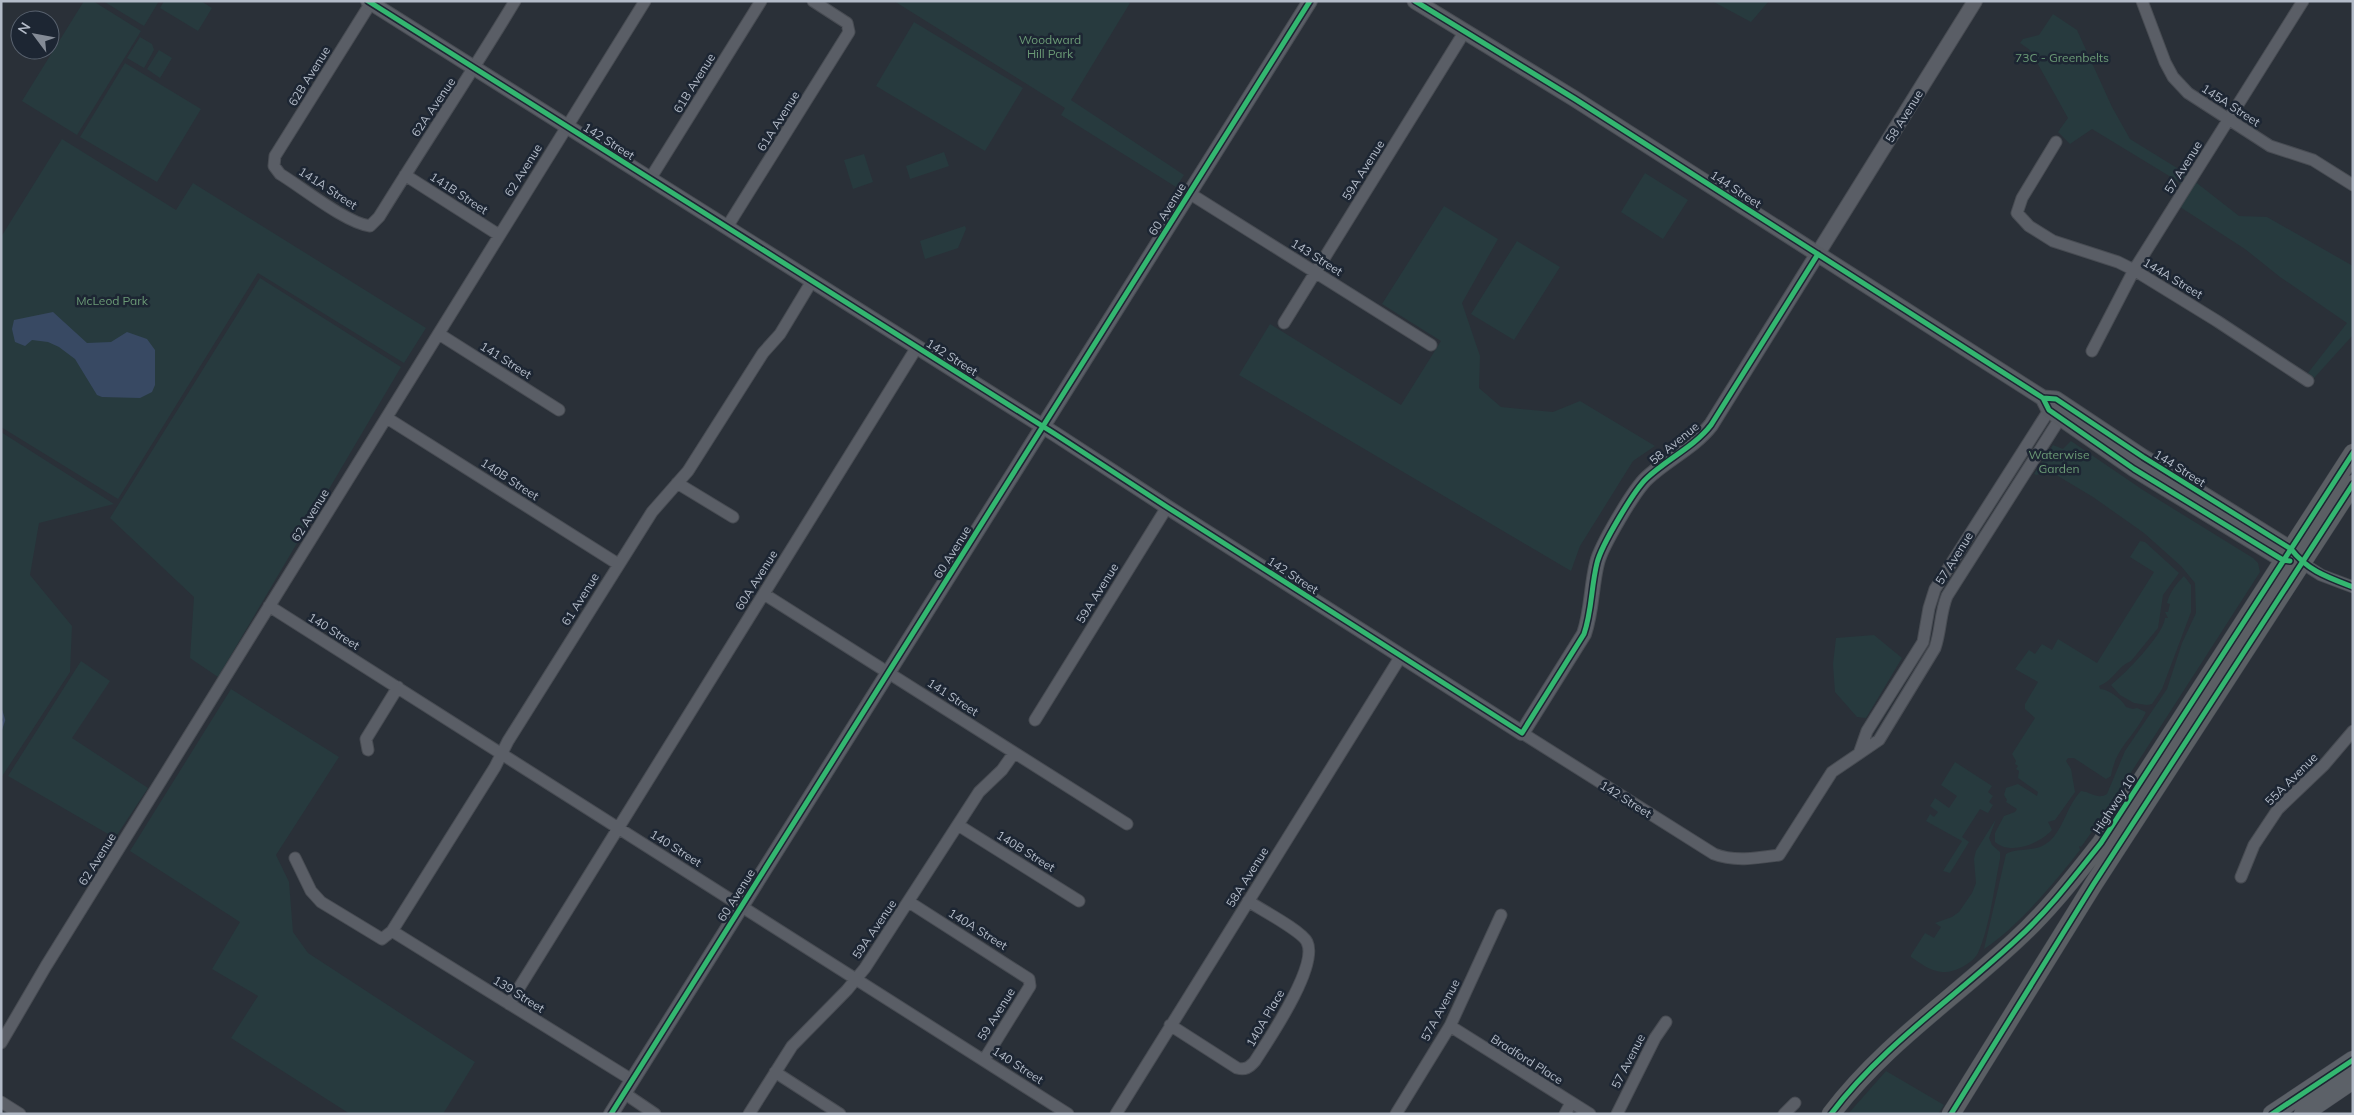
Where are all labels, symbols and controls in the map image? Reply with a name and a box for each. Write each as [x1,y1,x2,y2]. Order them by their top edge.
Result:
north arrow [10,10,60,60]
text: N [14,19,34,37]
park label: Woodward Hill Park [1019,32,1081,61]
street label: 62B Avenue [285,43,333,109]
street label: 61B Avenue [670,50,718,116]
park label: 73C - Greenbelts [2015,50,2109,65]
street label: 62A Avenue [408,75,458,139]
street label: 145A Street [2199,81,2263,129]
street label: 58 Avenue [1882,87,1926,145]
street label: 61A Avenue [754,88,802,154]
street label: 142 Street [580,119,638,163]
street label: 59A Avenue [1339,137,1387,203]
street label: 57 Avenue [2161,138,2205,196]
street label: 62 Avenue [501,141,545,199]
street label: 141A Street [296,164,360,212]
street label: 144 Street [1708,167,1764,211]
street label: 141B Street [427,169,491,217]
street label: 60 Avenue [1145,180,1189,238]
street label: 143 Street [1288,235,1346,279]
street label: 144A Street [2141,254,2205,302]
park label: McLeod Park [76,293,149,308]
street label: 142 Street [923,335,981,379]
street label: 141 Street [477,338,535,382]
street label: 58 Avenue [1646,418,1702,468]
street label: 144 Street [2151,446,2209,490]
park label: Waterwise Garden [2028,447,2090,476]
street label: 140B Street [478,455,542,503]
street label: 62 Avenue [288,486,332,544]
street label: 60 Avenue [930,523,974,581]
street label: 57 Avenue [1932,529,1976,587]
street label: 60A Avenue [732,547,780,613]
street label: 142 Street [1265,553,1321,597]
street label: 59A Avenue [1073,560,1121,626]
street label: 61 Avenue [558,570,602,628]
street label: 140 Street [305,609,363,653]
street label: 141 Street [925,675,981,719]
street label: 55A Avenue [2262,750,2320,808]
street label: Highway 10 [2089,772,2139,836]
street label: 142 Street [1597,777,1655,821]
street label: 140 Street [647,826,705,870]
street label: 140B Street [994,827,1058,875]
street label: 62 Avenue [75,830,119,888]
street label: 58A Avenue [1223,844,1271,910]
street label: 60 Avenue [714,866,758,924]
street label: 59A Avenue [849,897,899,961]
street label: 140A Street [946,905,1010,953]
street label: 139 Street [490,972,548,1016]
street label: 57A Avenue [1417,976,1463,1044]
street label: 59 Avenue [974,985,1018,1043]
street label: 140A Place [1243,987,1287,1049]
street label: Bradford Place [1488,1031,1566,1087]
street label: 57 Avenue [1608,1031,1648,1091]
street label: 140 Street [990,1043,1046,1087]

